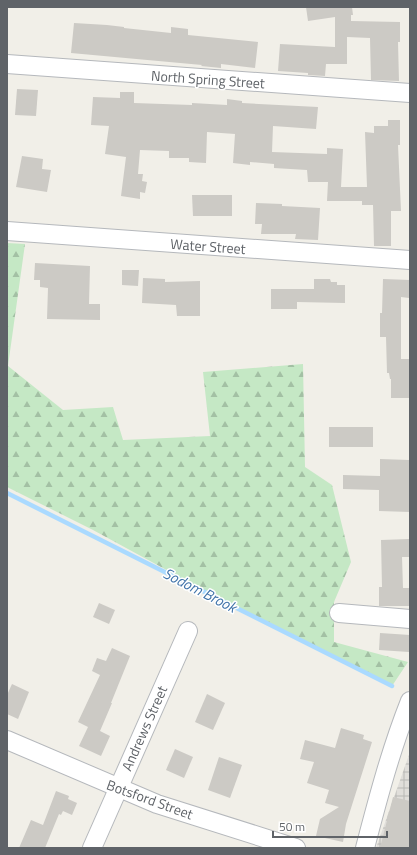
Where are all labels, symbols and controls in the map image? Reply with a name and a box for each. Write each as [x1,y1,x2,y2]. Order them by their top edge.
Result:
street label: North Spring Street [150,65,266,93]
street label: Water Street [170,233,246,259]
water label: Sodom Brook [159,562,243,619]
street label: Andrews Street [116,682,172,774]
street label: Botsford Street [104,774,196,824]
scale bar [273,813,387,839]
text: 50 m [279,817,305,836]

